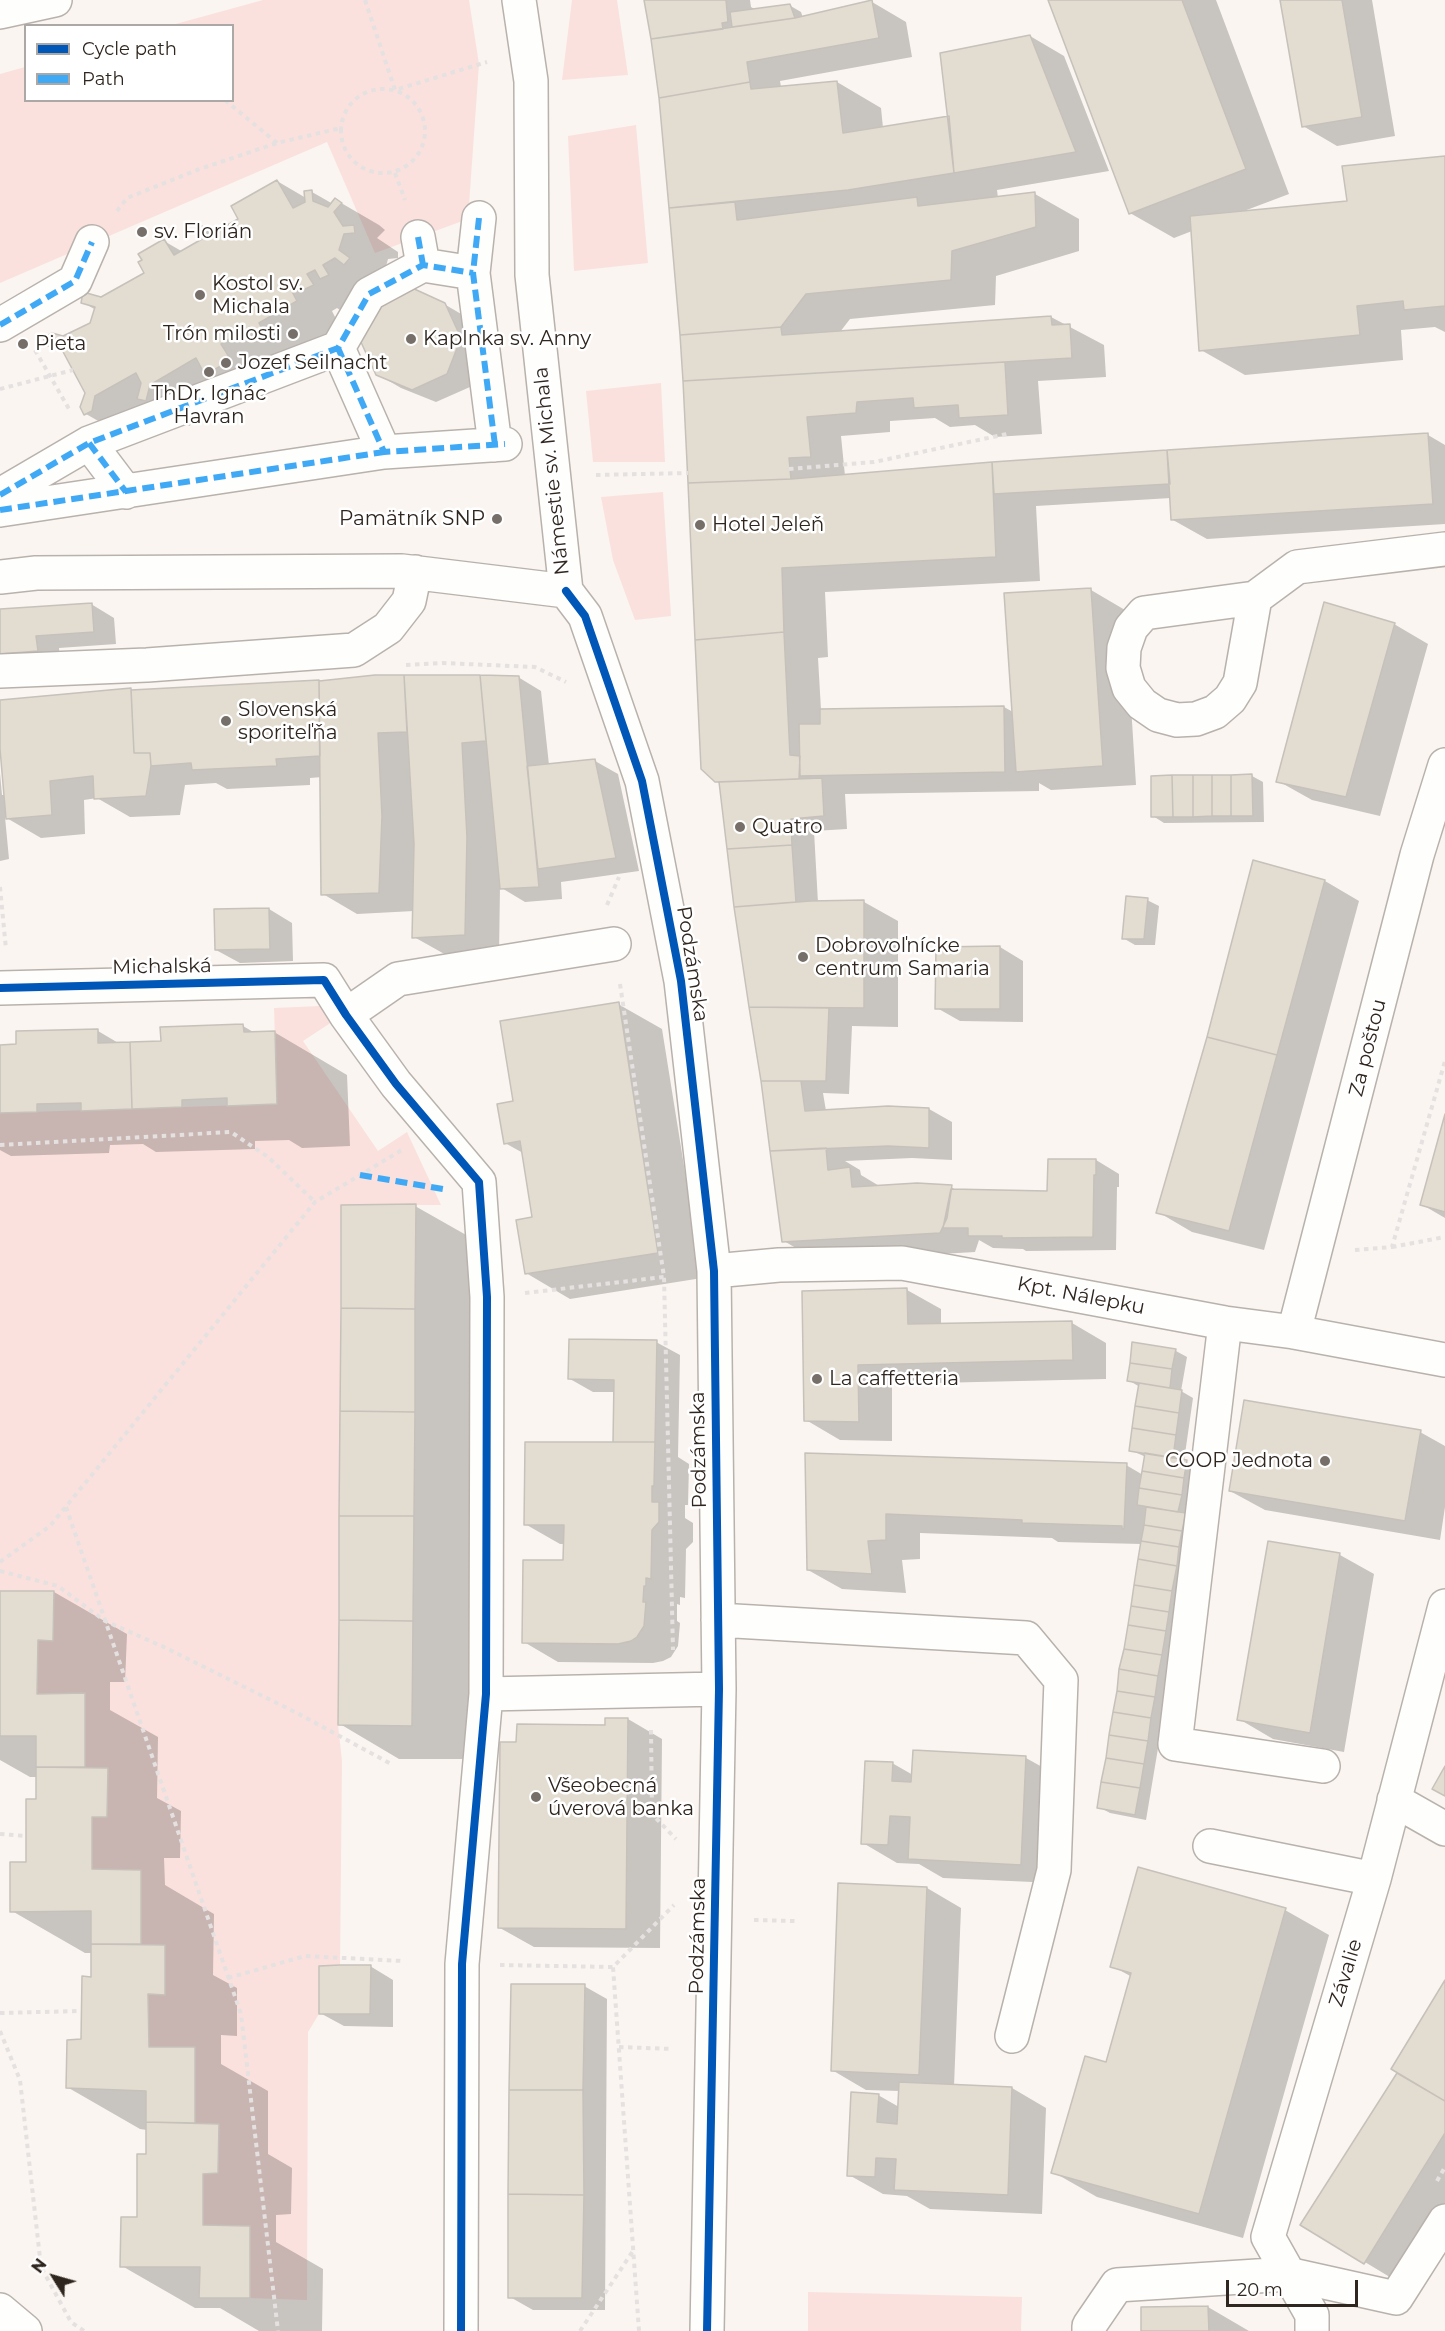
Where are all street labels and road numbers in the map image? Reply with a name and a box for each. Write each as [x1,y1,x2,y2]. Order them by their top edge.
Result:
street label: Námestie sv. Michala [529,366,575,576]
street label: Podzámska [671,904,713,1024]
street label: Michalská [112,954,212,980]
street label: Za poštou [1344,997,1392,1099]
street label: Kpt. Nálepku [1015,1272,1147,1320]
street label: Podzámska [686,1391,712,1509]
street label: Podzámska [685,1877,711,1995]
street label: Závalie [1324,1936,1368,2010]

